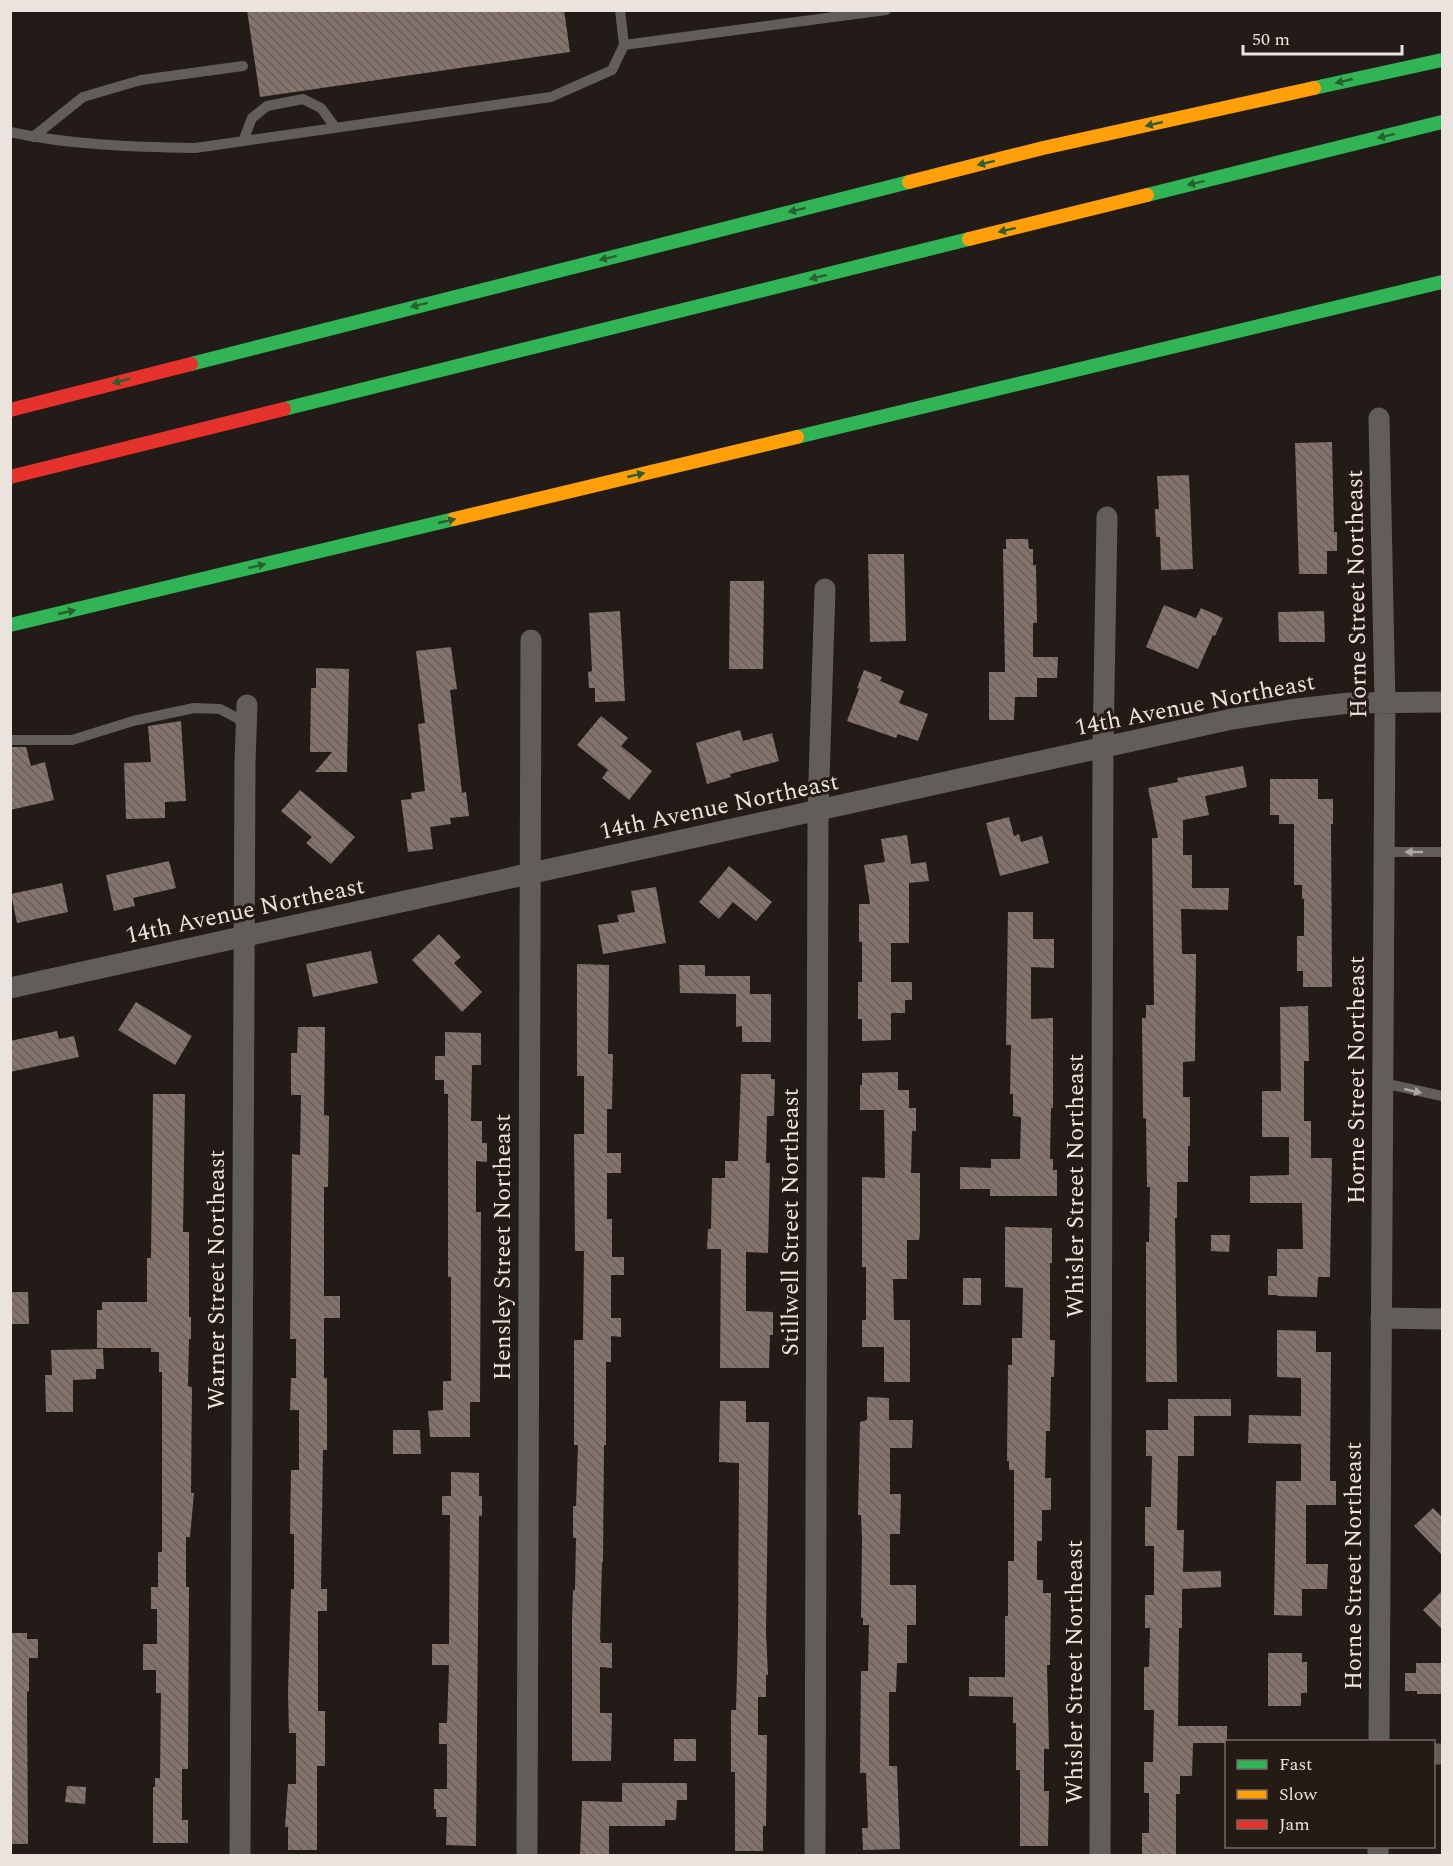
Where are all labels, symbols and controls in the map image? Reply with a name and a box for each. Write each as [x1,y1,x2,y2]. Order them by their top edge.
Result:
scale bar [1243,18,1402,56]
text: 50 m [1252,26,1290,53]
one-way arrow [1335,77,1354,87]
one-way arrow [1145,119,1163,129]
one-way arrow [1377,131,1395,141]
one-way arrow [977,158,995,168]
one-way arrow [1187,178,1206,188]
one-way arrow [788,206,806,216]
one-way arrow [998,225,1016,235]
one-way arrow [599,253,617,263]
one-way arrow [809,272,827,282]
one-way arrow [410,301,428,311]
one-way arrow [112,377,130,386]
street label: Horne Street Northeast [1337,469,1377,719]
one-way arrow [627,470,645,480]
one-way arrow [437,515,456,525]
one-way arrow [248,561,266,571]
one-way arrow [58,606,77,616]
street label: 14th Avenue Northeast [1072,664,1318,746]
street label: 14th Avenue Northeast [596,764,842,850]
one-way arrow [1404,847,1423,857]
street label: 14th Avenue Northeast [122,868,368,954]
street label: Horne Street Northeast [1339,956,1375,1204]
street label: Whisler Street Northeast [1058,1054,1094,1318]
one-way arrow [1403,1086,1422,1096]
street label: Stillwell Street Northeast [773,1088,809,1356]
street label: Hensley Street Northeast [485,1114,521,1380]
street label: Warner Street Northeast [199,1150,235,1410]
street label: Horne Street Northeast [1336,1442,1372,1690]
street label: Whisler Street Northeast [1057,1540,1093,1804]
legend [1225,1740,1435,1848]
text: Fast [1279,1751,1312,1778]
text: Slow [1279,1781,1318,1808]
text: Jam [1279,1811,1310,1838]

